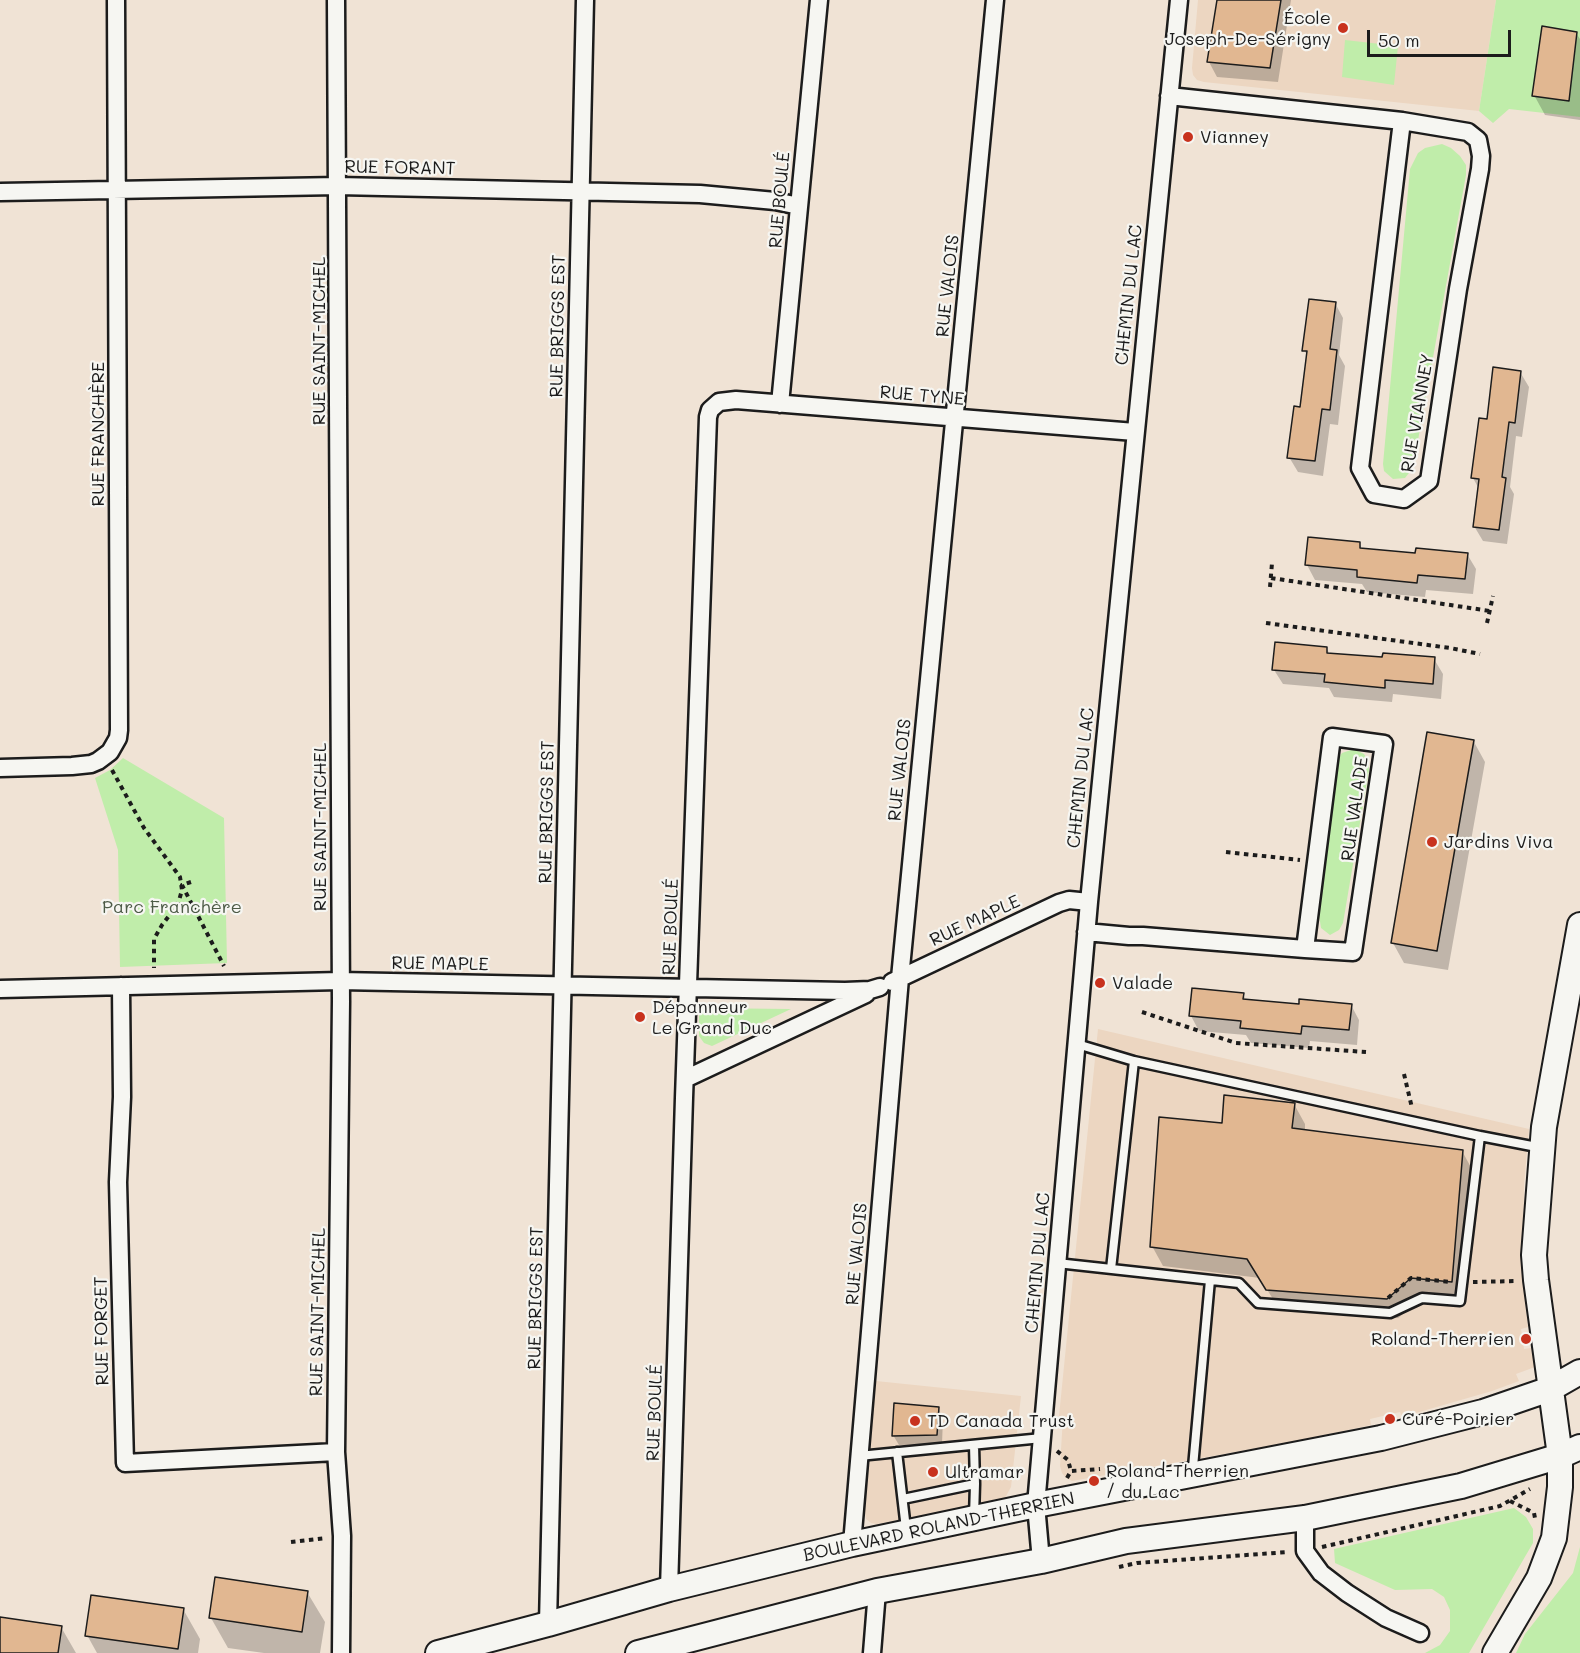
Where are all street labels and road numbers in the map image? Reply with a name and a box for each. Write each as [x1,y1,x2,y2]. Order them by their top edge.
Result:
street label: RUE BOULÉ [765,151,795,249]
street label: RUE FORANT [344,156,456,180]
street label: CHEMIN DU LAC [1111,224,1147,366]
street label: RUE VALOIS [932,234,964,338]
street label: RUE BRIGGS EST [546,254,570,398]
street label: RUE SAINT-MICHEL [308,257,330,425]
street label: RUE VIANNEY [1397,352,1439,474]
street label: RUE FRANCHÈRE [87,362,109,506]
street label: RUE TYNE [879,382,965,410]
street label: CHEMIN DU LAC [1063,707,1099,849]
street label: RUE VALOIS [884,718,916,822]
street label: RUE BRIGGS EST [535,740,559,884]
street label: RUE SAINT-MICHEL [309,743,331,911]
street label: RUE VALADE [1337,755,1373,863]
street label: RUE BOULÉ [659,878,683,976]
street label: RUE MAPLE [926,891,1024,951]
street label: RUE MAPLE [391,952,489,976]
street label: CHEMIN DU LAC [1021,1192,1055,1334]
street label: RUE VALOIS [842,1202,872,1306]
street label: RUE BRIGGS EST [524,1226,548,1370]
street label: RUE SAINT-MICHEL [306,1227,330,1397]
street label: RUE FORGET [90,1276,114,1386]
street label: RUE BOULÉ [643,1364,667,1462]
street label: BOULEVARD ROLAND-THERRIEN [801,1488,1077,1566]

